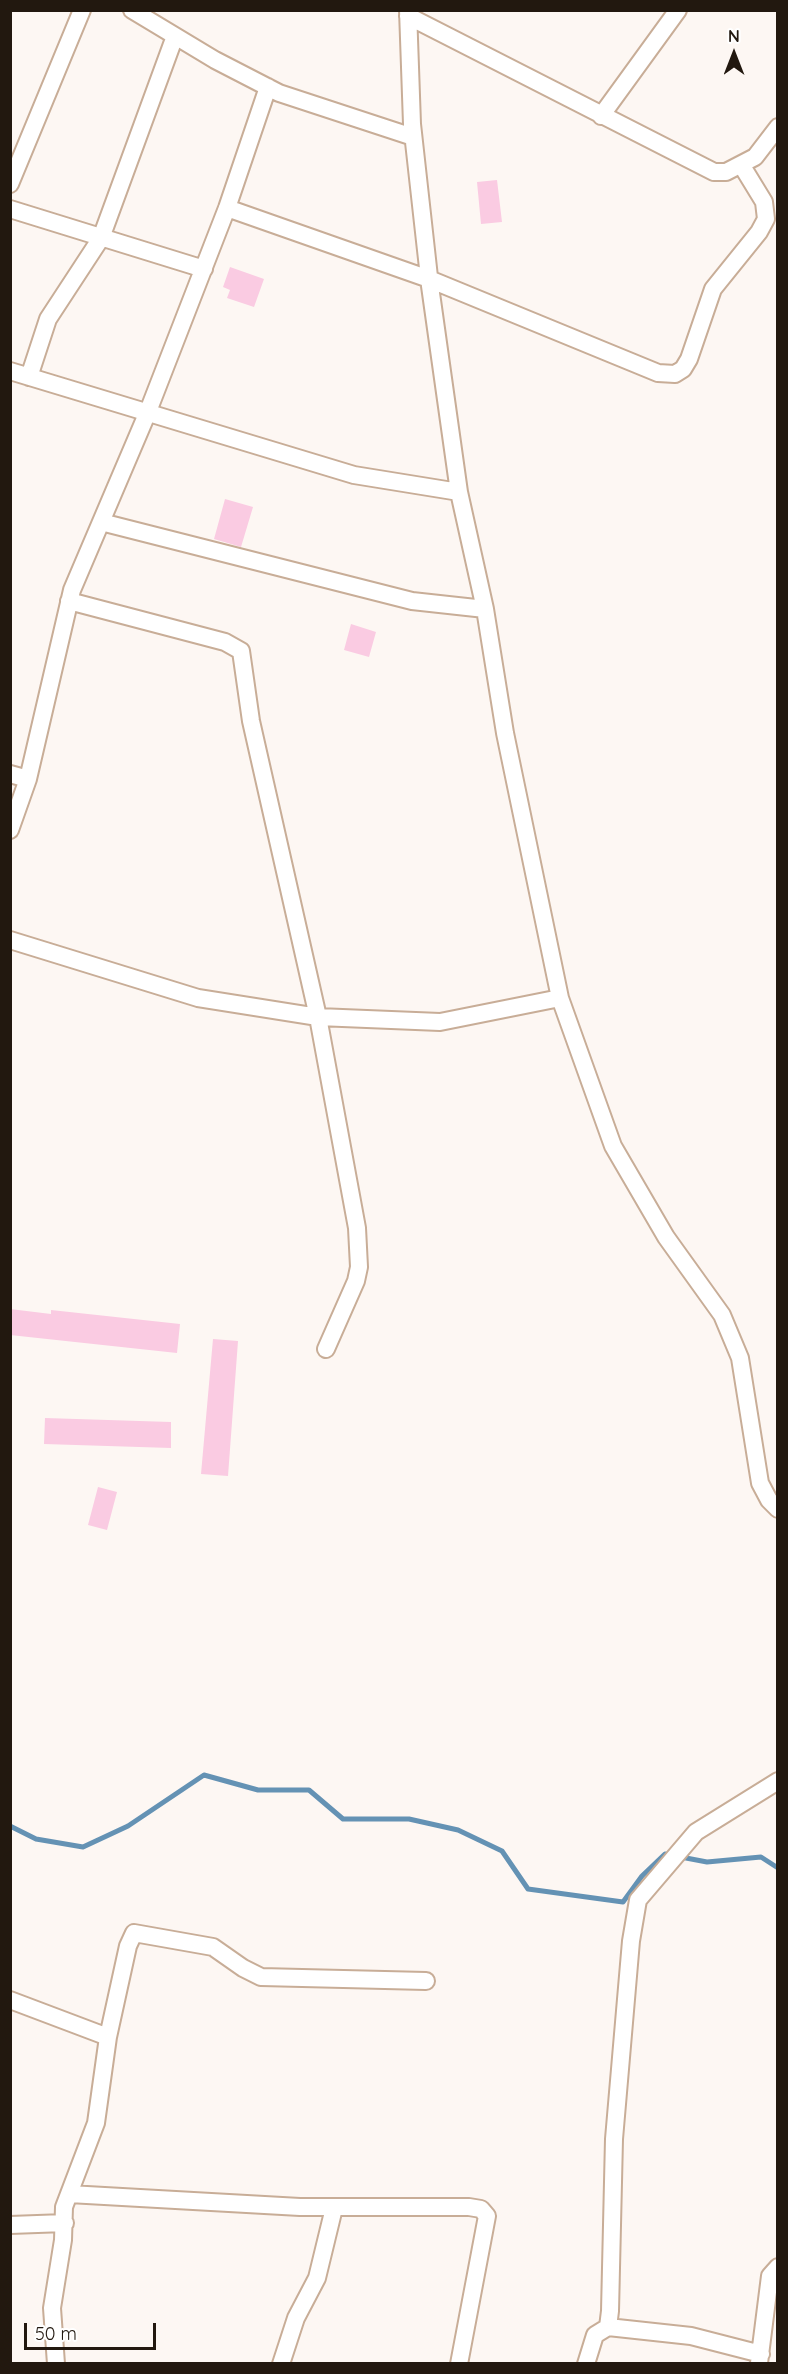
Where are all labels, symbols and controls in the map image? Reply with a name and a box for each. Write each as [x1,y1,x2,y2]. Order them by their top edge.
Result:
north arrow [704,24,764,84]
text: N [728,26,740,46]
scale bar [27,2311,159,2349]
text: 50 m [35,2322,77,2345]

